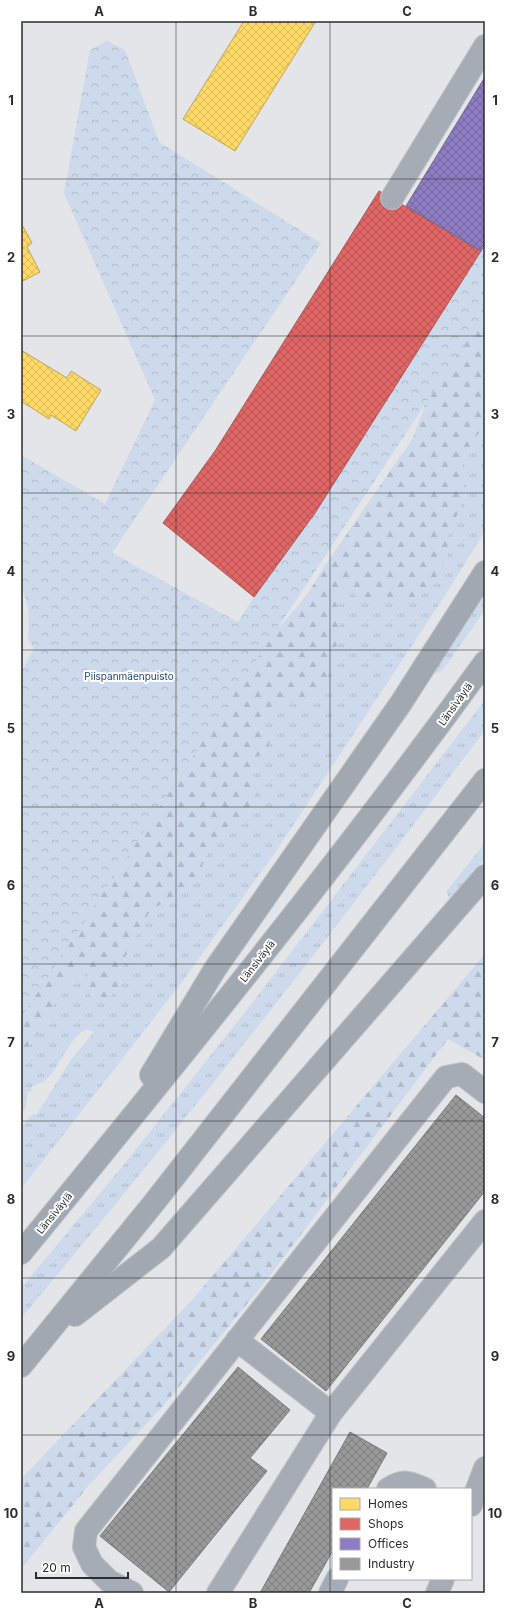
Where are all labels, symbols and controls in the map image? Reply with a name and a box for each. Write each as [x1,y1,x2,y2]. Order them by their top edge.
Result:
text: A [94,3,104,19]
text: B [249,3,258,19]
text: C [402,3,412,19]
text: 1 [8,92,14,108]
text: 1 [492,92,498,108]
text: 2 [7,249,15,265]
text: 2 [491,249,499,265]
text: 3 [7,406,15,422]
text: 3 [491,406,499,422]
text: 4 [7,563,16,579]
text: 4 [491,563,500,579]
park label: Piispanmäenpuisto [84,670,174,682]
street label: Länsiväylä [436,680,474,728]
text: 5 [7,720,15,736]
text: 5 [491,720,499,736]
text: 6 [7,877,15,893]
text: 6 [491,877,499,893]
street label: Länsiväylä [237,938,277,984]
text: 7 [7,1034,15,1050]
text: 7 [491,1034,499,1050]
street label: Länsiväylä [34,1190,74,1236]
text: 8 [7,1191,15,1207]
text: 8 [491,1191,499,1207]
text: 9 [7,1348,15,1364]
text: 9 [491,1348,499,1364]
legend [332,1488,472,1580]
text: Homes [368,1496,408,1511]
text: 10 [4,1505,18,1521]
text: 10 [488,1505,502,1521]
text: Shops [368,1516,404,1531]
text: Offices [368,1536,409,1551]
scale bar [36,1554,128,1580]
text: Industry [368,1556,415,1571]
text: 20 m [42,1560,71,1575]
text: A [94,1595,104,1611]
text: B [249,1595,258,1611]
text: C [402,1595,412,1611]

